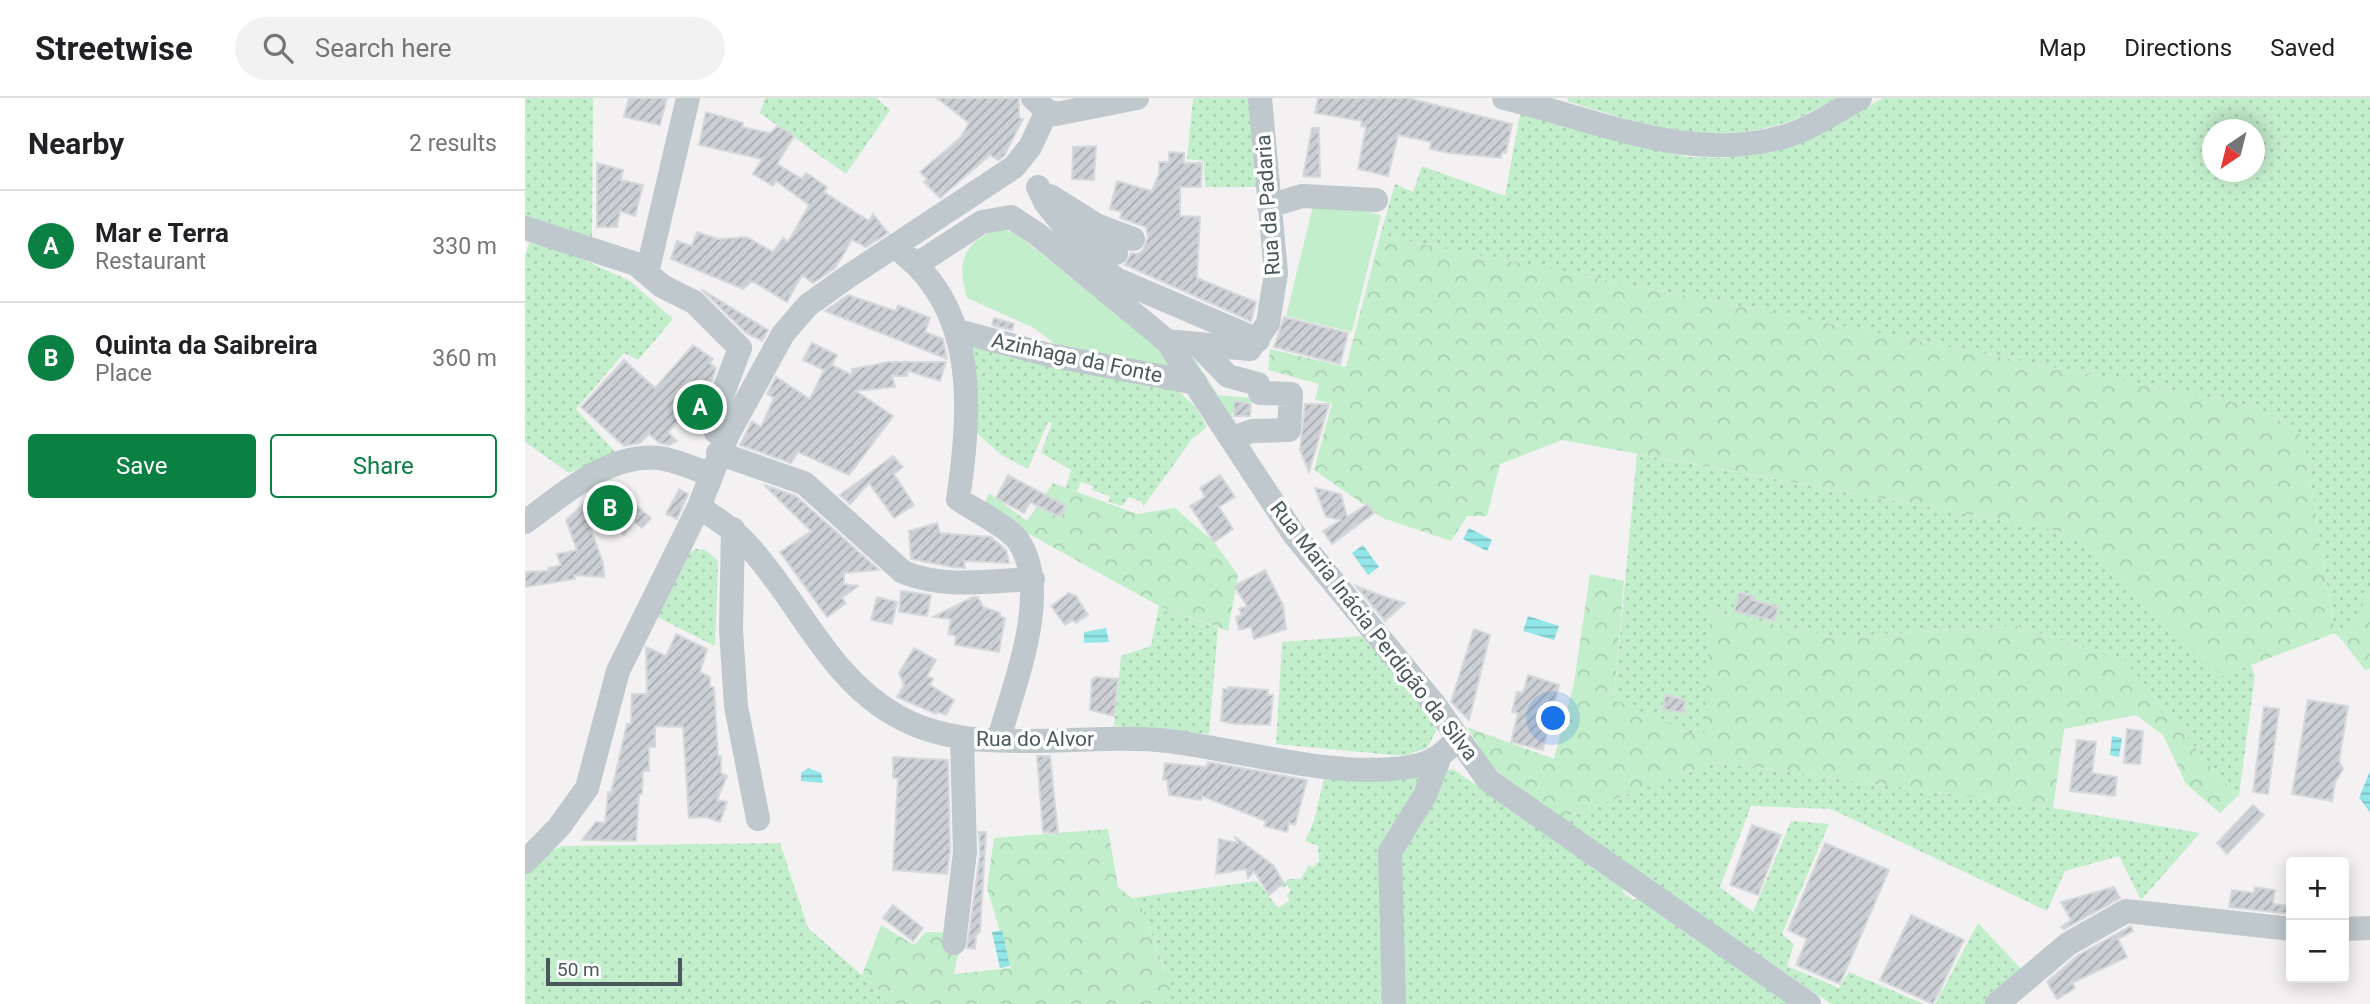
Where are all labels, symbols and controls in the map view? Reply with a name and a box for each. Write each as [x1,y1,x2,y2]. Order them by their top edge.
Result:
search box [235,17,725,80]
text: Streetwise [35,29,193,68]
icon: search [259,29,297,67]
text: Search here [315,33,452,63]
text: Map [2039,34,2086,62]
text: Directions [2124,34,2232,62]
text: Saved [2270,34,2335,62]
north arrow [2202,119,2265,182]
text: Nearby [28,126,124,161]
text: 2 results [409,130,497,157]
street label: Rua da Padaria [1251,134,1285,276]
text: Mar e Terra [95,218,229,248]
text: A [43,233,59,260]
text: 330 m [432,233,497,260]
text: Restaurant [95,248,206,275]
street label: Azinhaga da Fonte [989,328,1165,388]
text: Quinta da Saibreira [95,330,318,360]
text: B [44,345,58,372]
text: 360 m [432,345,497,372]
text: Place [95,360,152,387]
pin: A [677,381,723,433]
button: Save [28,434,256,498]
button: Share [270,434,497,498]
pin: B [587,482,633,534]
street label: Rua Maria Inácia Perdigão da Silva [1265,497,1483,765]
your location [1536,701,1570,735]
street label: Rua do Alvor [976,727,1094,751]
map controls [2286,857,2349,983]
button: + [2286,857,2349,920]
button: − [2286,920,2349,983]
scale bar [546,955,683,987]
text: 50 m [557,958,600,981]

